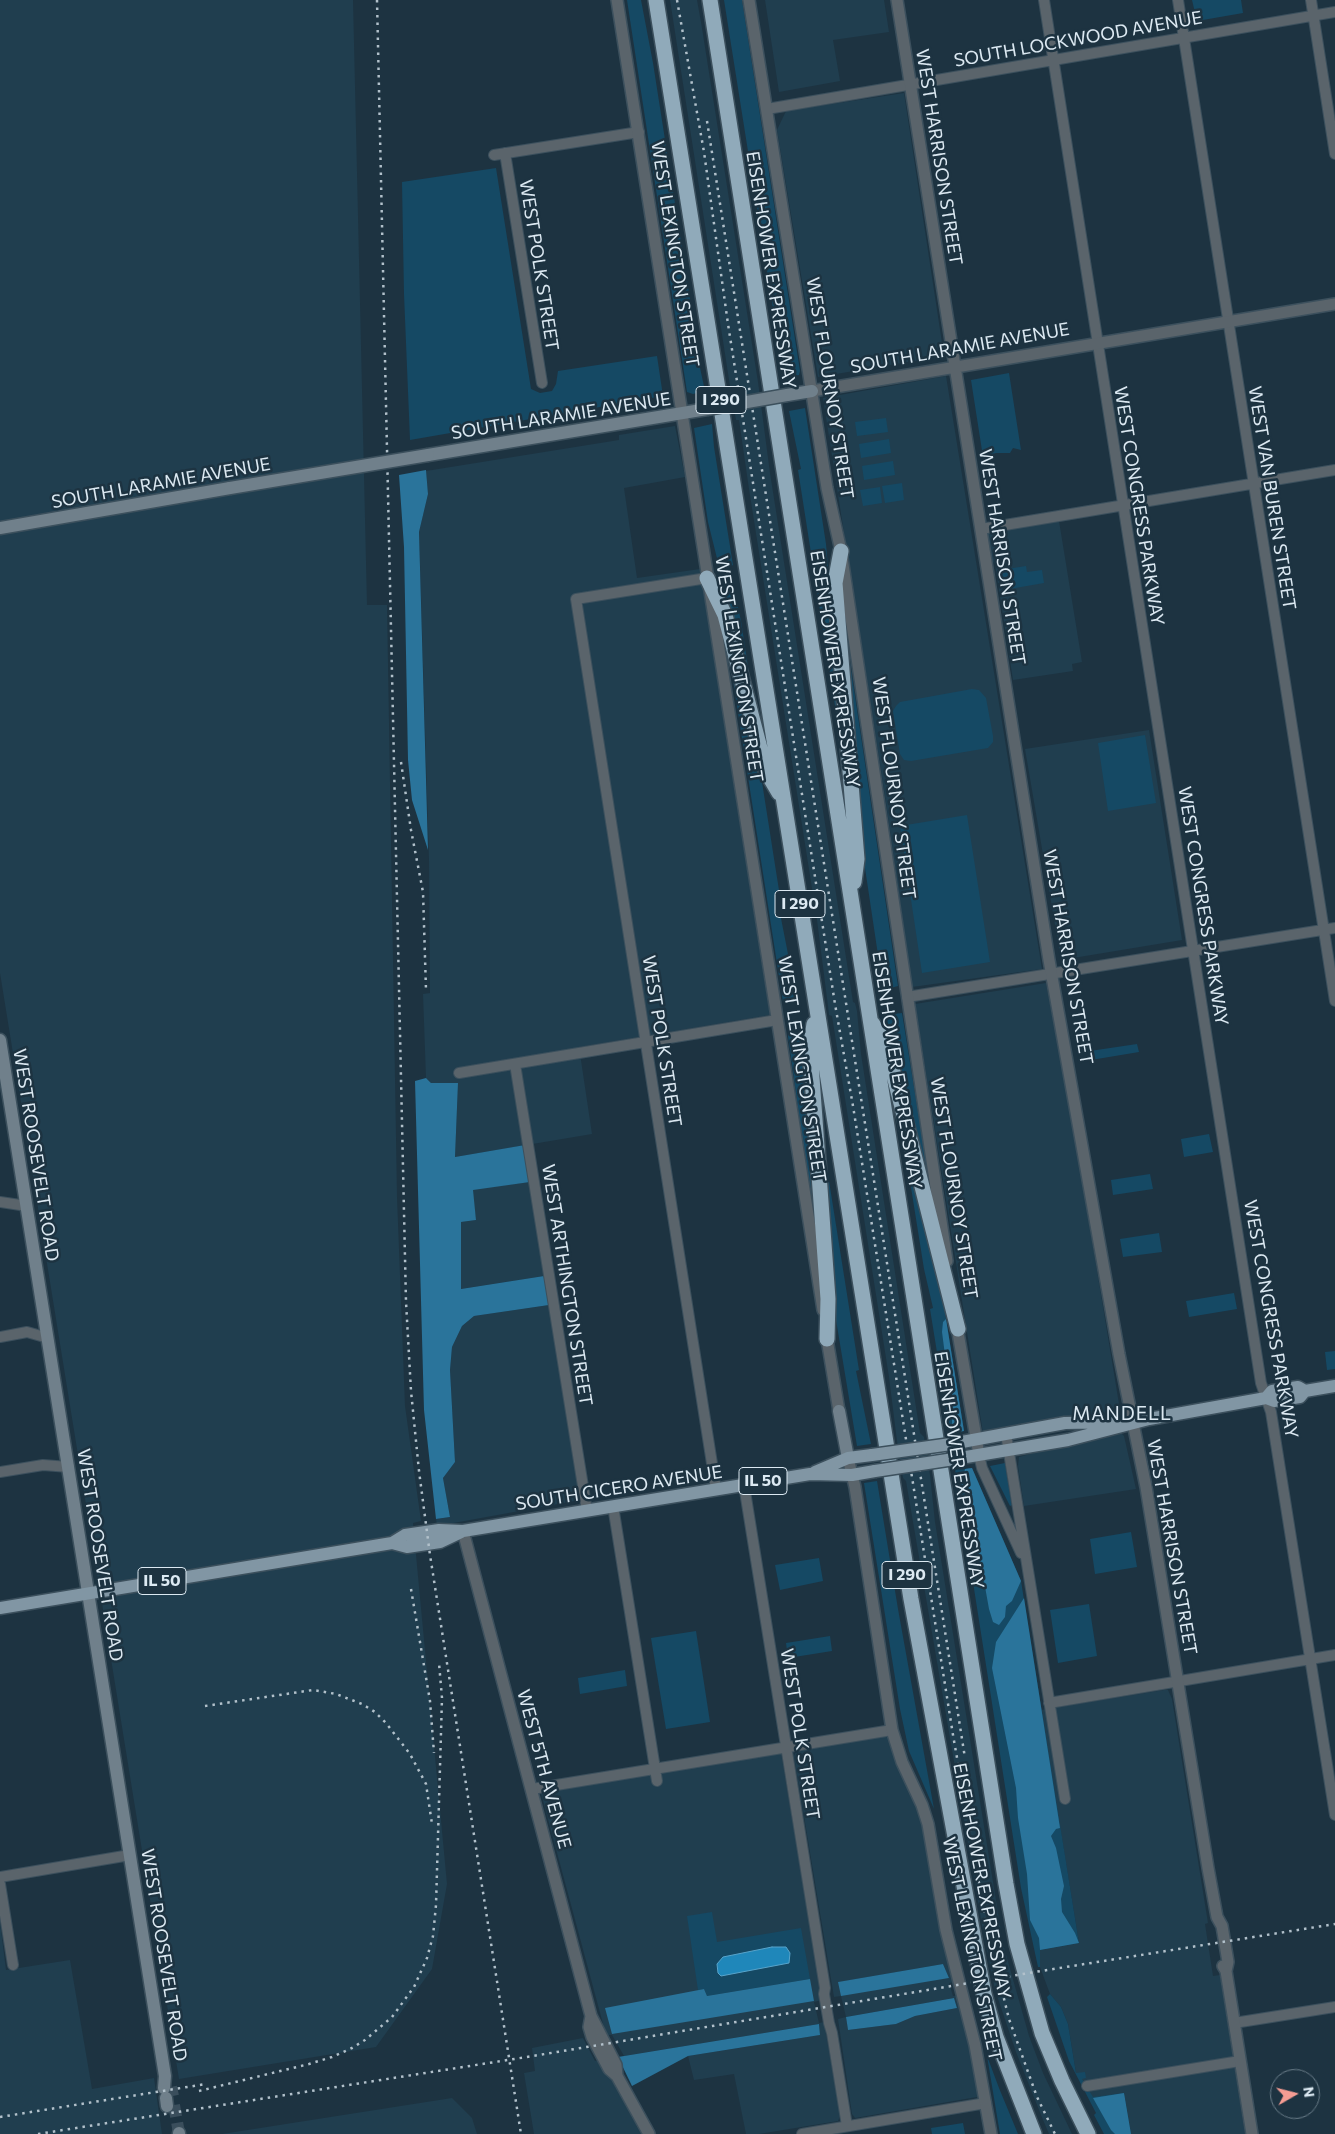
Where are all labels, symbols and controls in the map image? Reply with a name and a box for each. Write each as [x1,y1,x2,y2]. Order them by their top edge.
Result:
street label: SOUTH LOCKWOOD AVENUE [952,7,1204,71]
street label: WEST HARRISON STREET [911,47,967,267]
street label: WEST LEXINGTON STREET [646,139,704,369]
street label: EISENHOWER EXPRESSWAY [742,150,800,390]
street label: WEST POLK STREET [515,178,563,352]
street label: WEST FLOURNOY STREET [802,276,858,500]
street label: SOUTH LARAMIE AVENUE [849,318,1071,378]
street label: WEST CONGRESS PARKWAY [1109,385,1169,627]
street label: WEST VAN BUREN STREET [1244,385,1300,611]
road number: I 290 [696,386,746,414]
street label: SOUTH LARAMIE AVENUE [450,388,672,444]
street label: WEST HARRISON STREET [974,447,1030,667]
street label: SOUTH LARAMIE AVENUE [50,453,272,513]
street label: EISENHOWER EXPRESSWAY [806,549,864,789]
street label: WEST LEXINGTON STREET [710,554,768,784]
street label: WEST FLOURNOY STREET [868,676,920,900]
street label: WEST CONGRESS PARKWAY [1173,785,1233,1027]
street label: WEST HARRISON STREET [1038,848,1098,1066]
road number: I 290 [775,891,825,918]
street label: EISENHOWER EXPRESSWAY [868,950,926,1190]
street label: WEST POLK STREET [638,954,686,1128]
street label: WEST LEXINGTON STREET [773,954,831,1184]
street label: WEST ROOSEVELT ROAD [9,1047,63,1263]
street label: WEST FLOURNOY STREET [926,1076,982,1300]
street label: WEST ARTHINGTON STREET [537,1163,597,1407]
street label: WEST CONGRESS PARKWAY [1239,1198,1303,1440]
street label: EISENHOWER EXPRESSWAY [930,1350,988,1590]
district label: MANDELL [1071,1403,1173,1425]
street label: WEST HARRISON STREET [1142,1438,1202,1656]
street label: WEST ROOSEVELT ROAD [73,1447,127,1663]
street label: SOUTH CICERO AVENUE [514,1461,724,1515]
road number: IL 50 [739,1468,787,1494]
road number: I 290 [882,1562,932,1588]
road number: IL 50 [138,1568,186,1594]
street label: WEST POLK STREET [776,1647,824,1821]
street label: WEST 5TH AVENUE [512,1687,576,1851]
street label: EISENHOWER EXPRESSWAY [948,1761,1016,2001]
street label: WEST LEXINGTON STREET [938,1835,1006,2063]
street label: WEST ROOSEVELT ROAD [137,1847,191,2063]
north arrow [1270,2069,1320,2119]
text: N [1300,2086,1319,2098]

